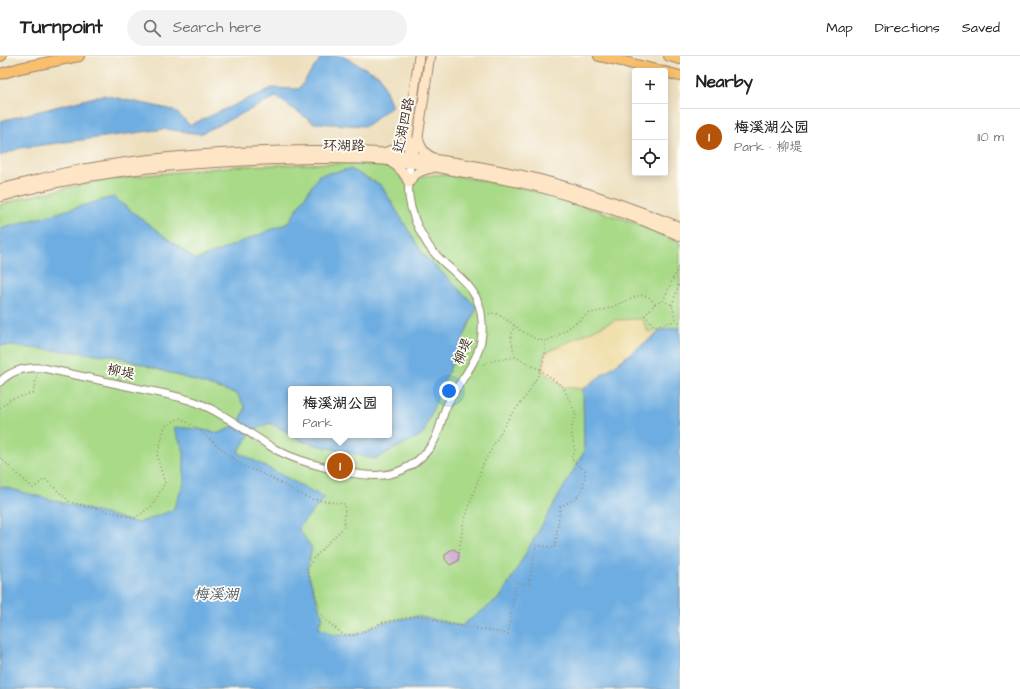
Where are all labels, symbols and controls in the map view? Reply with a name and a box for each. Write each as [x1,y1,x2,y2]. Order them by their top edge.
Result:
search box [127,10,407,46]
text: Turnpoint [20,14,103,41]
icon: search [141,17,163,39]
text: Search here [173,17,261,38]
text: Map [826,18,853,38]
text: Directions [875,18,940,38]
text: Saved [962,18,1000,38]
map controls [632,68,668,176]
button: + [632,68,668,104]
text: Nearby [696,70,753,94]
street label: 近湖四路 [388,96,420,155]
button: − [632,104,668,140]
text: 梅溪湖公园 [734,117,809,138]
text: 1 [708,128,710,146]
text: 110 m [977,128,1004,146]
street label: 环湖路 [323,136,365,156]
text: Park · 柳堤 [734,138,802,156]
button: locate [632,140,668,176]
street label: 柳堤 [448,335,478,368]
street label: 柳堤 [105,359,137,385]
your location [439,381,459,401]
popup [288,386,392,438]
text: 梅溪湖公园 [302,393,378,414]
text: Park [302,414,333,432]
pin: 1 [327,451,353,481]
water label: 梅溪湖 [193,584,240,605]

